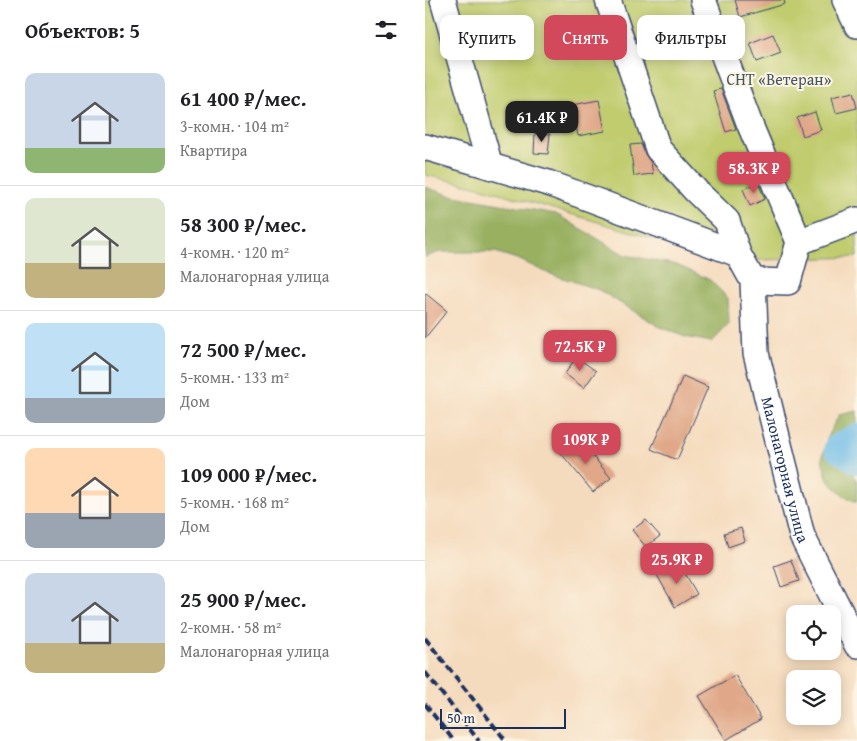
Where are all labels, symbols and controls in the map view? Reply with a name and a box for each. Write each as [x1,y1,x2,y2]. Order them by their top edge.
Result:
text: Объектов: 5 [25,15,140,46]
chip: Купить [440,15,534,60]
chip: Снять [544,15,627,60]
chip: Фильтры [637,15,745,60]
icon: filters [372,16,400,44]
park label: СНТ «Ветеран» [727,67,832,91]
text: 61 400 ₽/мес. [180,83,306,114]
icon: home [65,93,125,153]
pin: 61.4K ₽ [496,100,588,143]
text: 61.4K ₽ [516,105,568,129]
text: 3-комн. · 104 m² [180,114,289,138]
text: Квартира [180,138,247,162]
pin: 58.3K ₽ [708,152,800,194]
text: 58.3K ₽ [728,156,780,180]
text: 58 300 ₽/мес. [180,209,306,240]
icon: home [65,218,125,278]
text: 4-комн. · 120 m² [180,240,289,264]
text: Малонагорная улица [180,264,329,288]
pin: 72.5K ₽ [534,330,626,372]
text: 72 500 ₽/мес. [180,334,306,365]
text: 72.5K ₽ [554,334,606,358]
icon: home [65,343,125,403]
text: 5-комн. · 133 m² [180,365,289,389]
text: Дом [180,389,210,413]
street label: Малонагорная улица [755,394,816,547]
pin: 109K ₽ [545,422,627,465]
text: 109K ₽ [563,427,609,451]
text: 109 000 ₽/мес. [180,459,317,490]
icon: home [65,468,125,528]
text: 5-комн. · 168 m² [180,490,289,514]
text: Дом [180,514,210,538]
pin: 25.9K ₽ [631,542,723,585]
text: 25.9K ₽ [651,547,703,571]
text: 25 900 ₽/мес. [180,584,306,615]
icon: home [65,593,125,653]
map controls [786,605,841,725]
button: locate [786,605,841,660]
text: 2-комн. · 58 m² [180,615,281,639]
text: Малонагорная улица [180,639,329,663]
button: layers [786,670,841,725]
scale bar [440,706,566,729]
text: 50 m [447,708,475,728]

